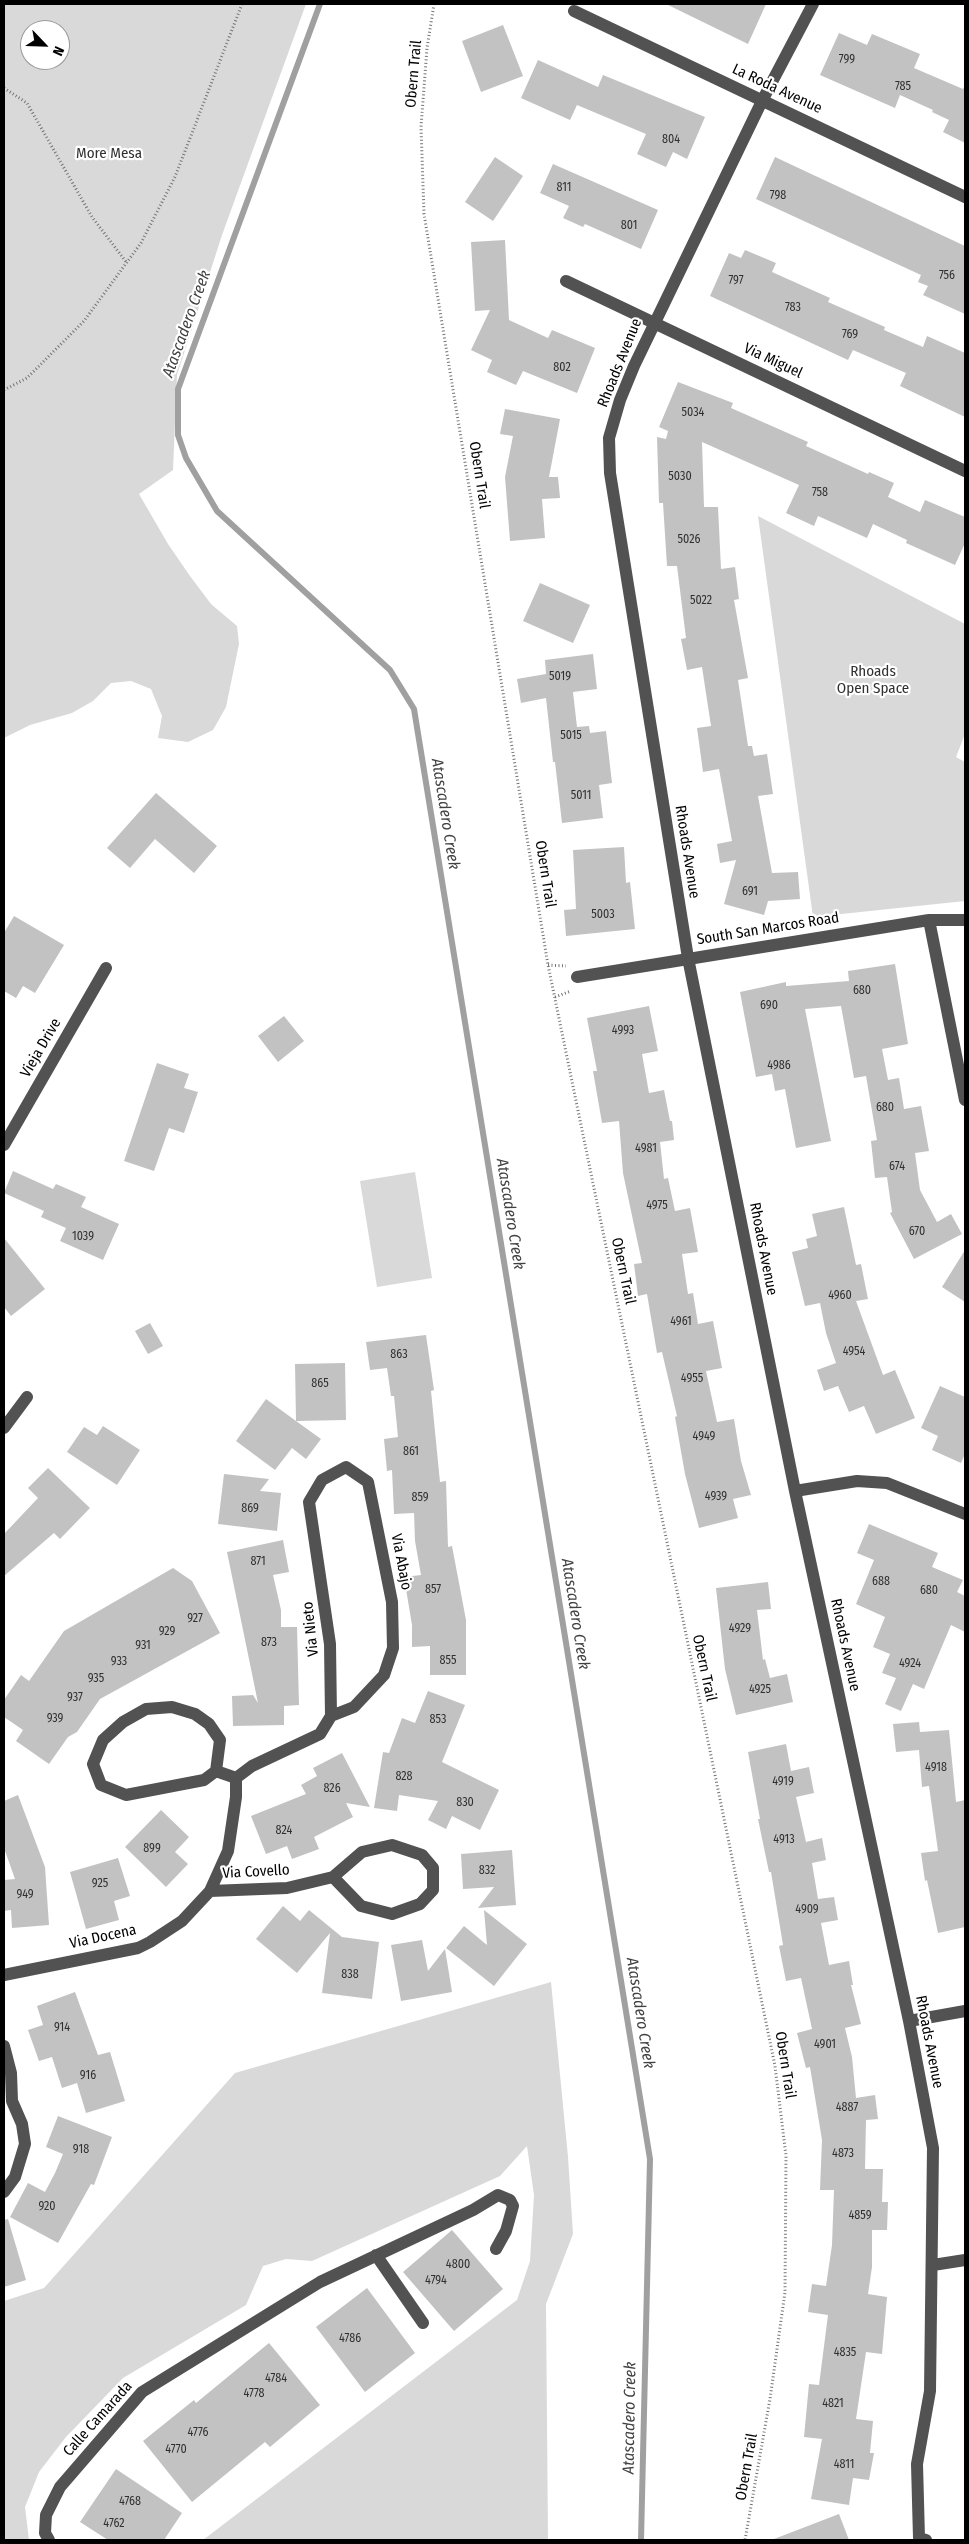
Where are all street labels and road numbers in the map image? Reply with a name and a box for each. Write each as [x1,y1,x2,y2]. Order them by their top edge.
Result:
street label: Obern Trail [402,39,426,109]
street label: La Roda Avenue [729,60,825,118]
street label: Rhoads Avenue [594,316,646,410]
street label: Via Miguel [741,340,805,382]
street label: Obern Trail [465,440,493,510]
street label: Rhoads Avenue [671,804,703,900]
street label: Obern Trail [531,839,559,909]
street label: South San Marcos Road [696,909,840,949]
street label: Vieja Drive [17,1015,65,1081]
street label: Rhoads Avenue [745,1201,781,1297]
street label: Obern Trail [607,1236,639,1306]
street label: Via Abajo [387,1532,415,1592]
street label: Rhoads Avenue [826,1597,864,1693]
street label: Via Nieto [299,1601,323,1657]
street label: Obern Trail [688,1633,720,1703]
street label: Via Covello [222,1861,290,1883]
street label: Via Docena [68,1921,138,1953]
street label: Rhoads Avenue [911,1994,947,2090]
street label: Obern Trail [771,2030,799,2100]
street label: Calle Camarada [60,2378,136,2460]
street label: Obern Trail [732,2432,762,2502]

